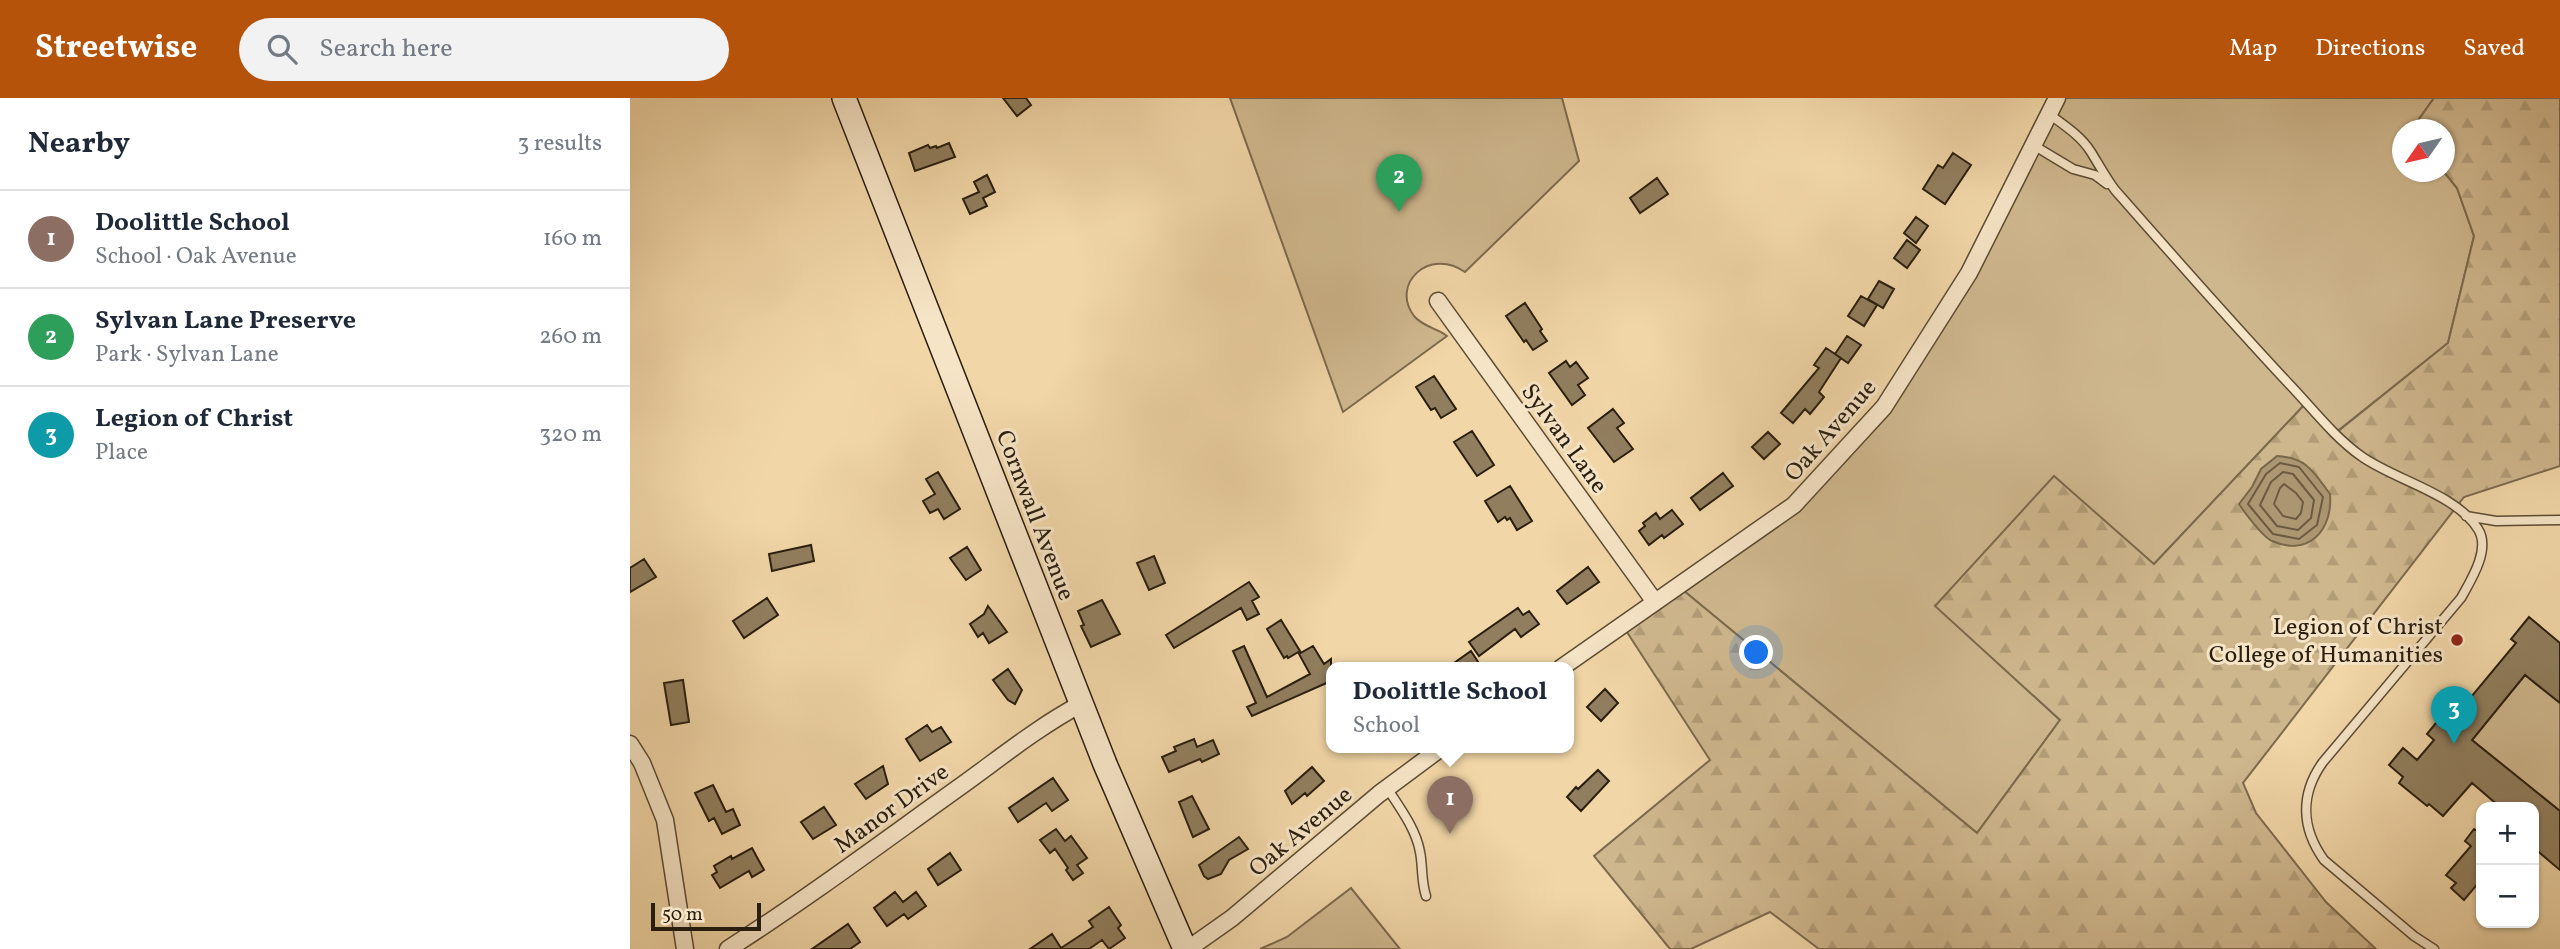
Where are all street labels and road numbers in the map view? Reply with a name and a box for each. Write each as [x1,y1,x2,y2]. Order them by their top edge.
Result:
street label: Oak Avenue [1777,373,1886,490]
street label: Sylvan Lane [1512,377,1615,501]
street label: Cornwall Avenue [986,426,1082,606]
street label: Manor Drive [828,756,957,863]
street label: Oak Avenue [1242,779,1360,886]

